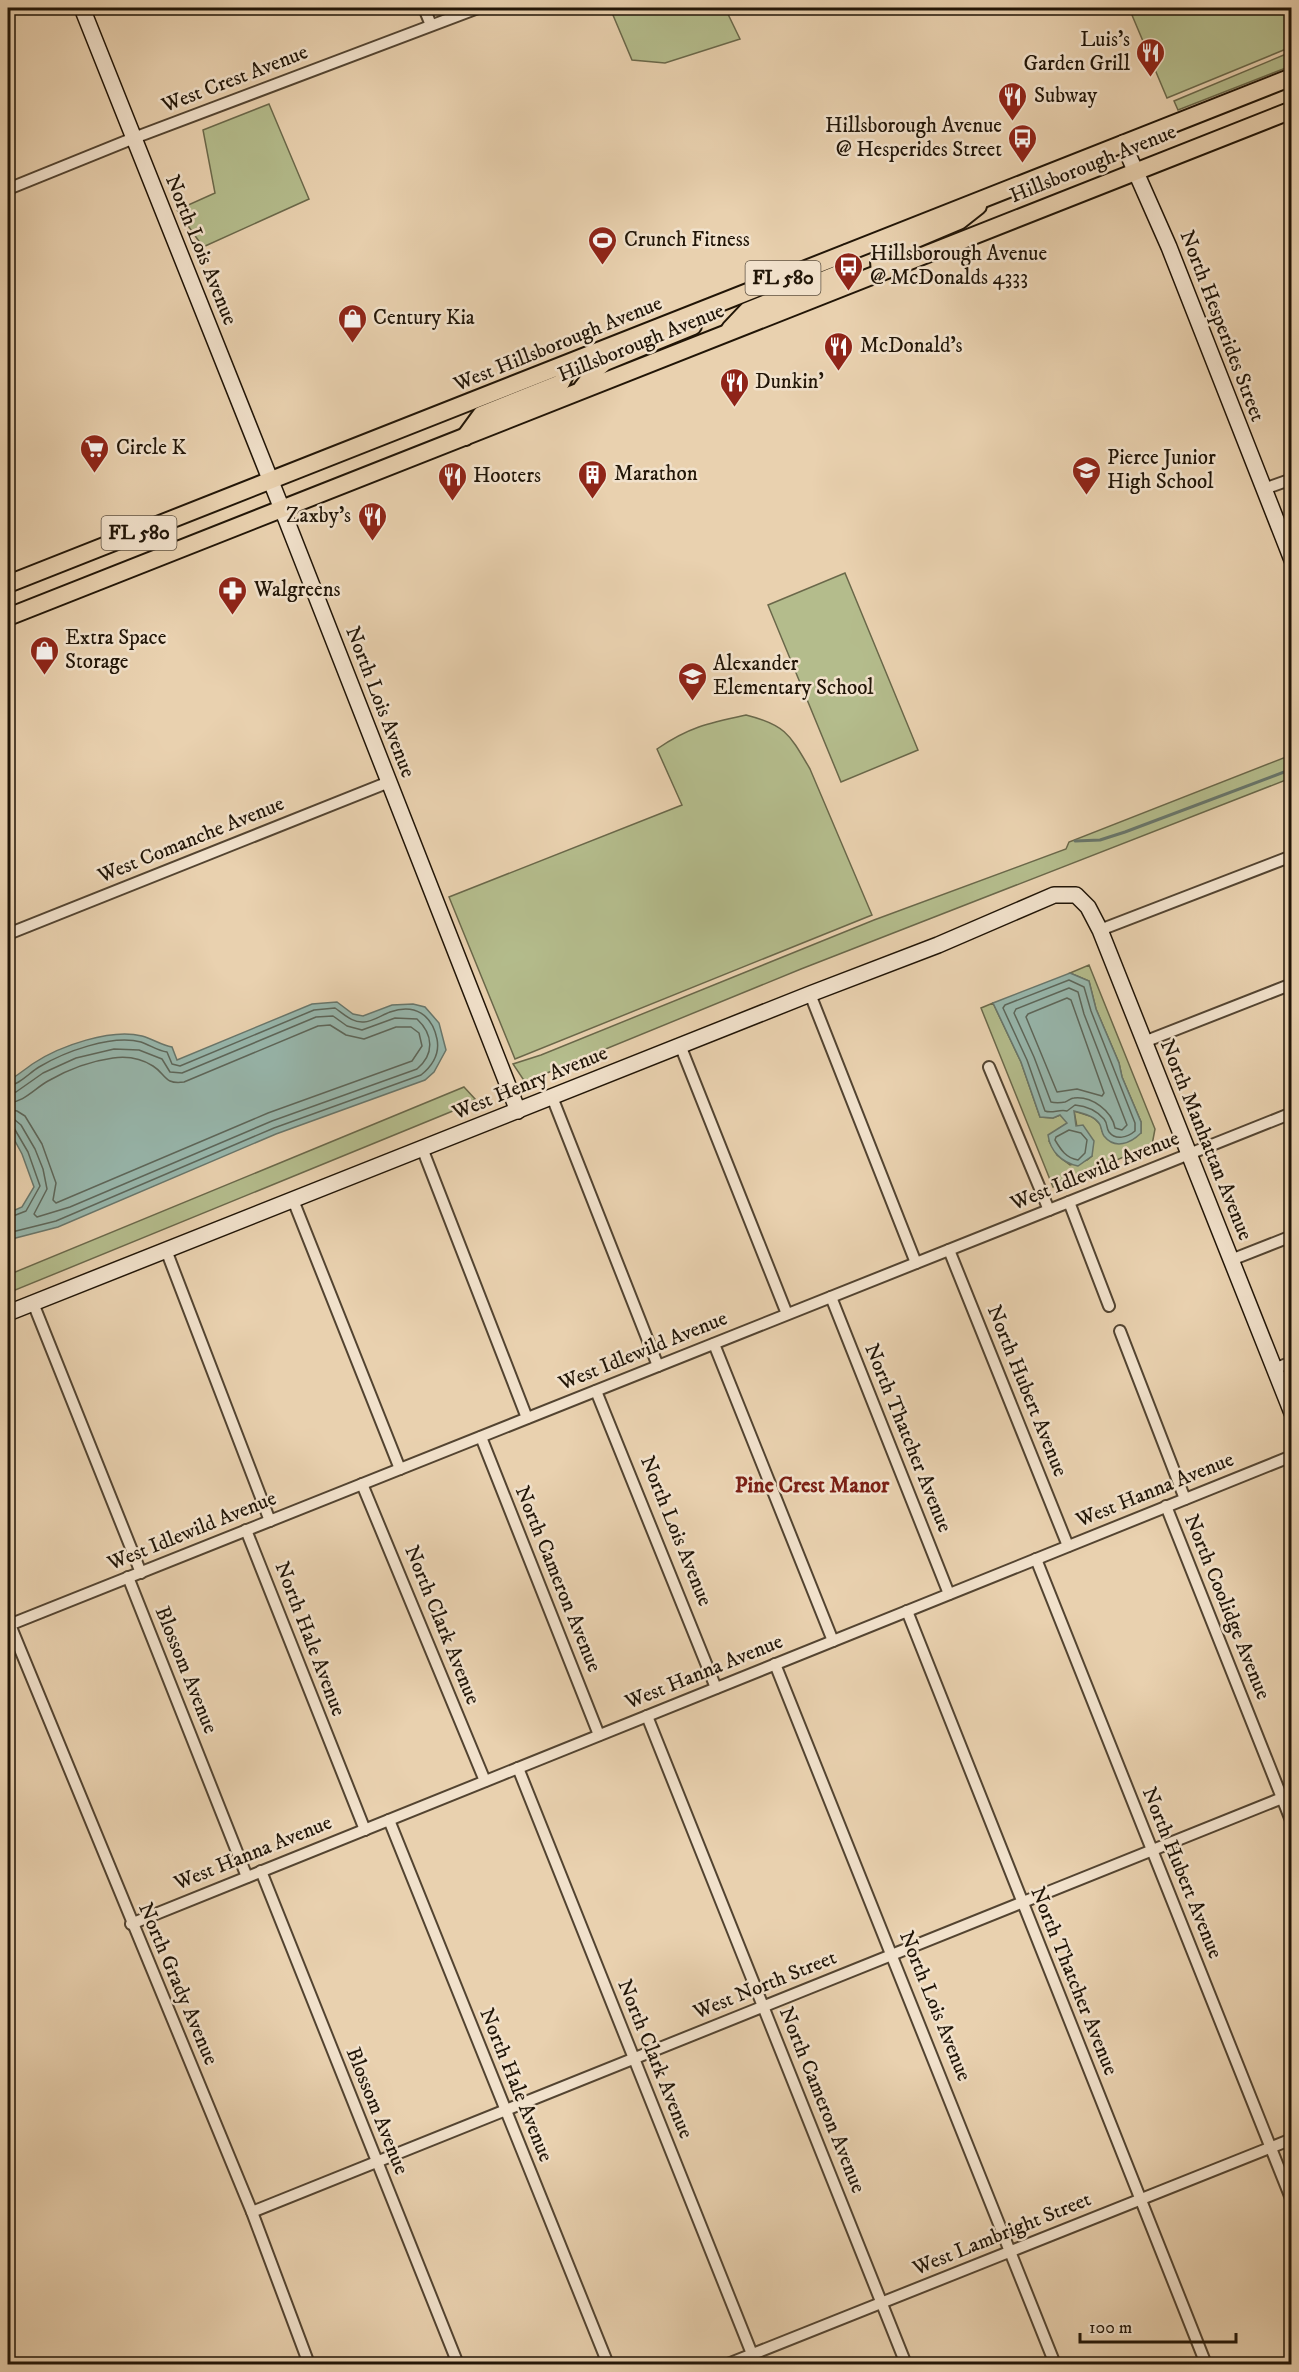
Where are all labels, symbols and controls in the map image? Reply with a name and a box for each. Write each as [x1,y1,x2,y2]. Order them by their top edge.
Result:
place label: Luis's Garden Grill [1023,27,1131,77]
restaurant icon: Luis's Garden Grill [1135,36,1167,78]
street label: West Crest Avenue [157,39,312,119]
restaurant icon: Subway [997,80,1029,122]
place label: Subway [1034,83,1098,109]
place label: Hillsborough Avenue @ Hesperides Street [825,113,1002,163]
street label: Hillsborough Avenue [1006,119,1180,209]
bus stop icon: Hillsborough Avenue @ Hesperides Street [1007,122,1039,164]
street label: North Lois Avenue [159,171,243,329]
sports icon: Crunch Fitness [587,224,619,266]
place label: Crunch Fitness [624,227,750,253]
street label: North Hesperides Street [1174,227,1271,426]
place label: Hillsborough Avenue @ McDonalds 4333 [870,241,1047,291]
bus stop icon: Hillsborough Avenue @ McDonalds 4333 [833,250,865,292]
road number: FL 580 [746,261,820,295]
street label: West Hillsborough Avenue [449,290,666,398]
street label: Hillsborough Avenue [554,298,728,388]
shop icon: Century Kia [336,302,368,344]
place label: Century Kia [373,305,475,331]
restaurant icon: McDonald's [823,330,855,372]
place label: McDonald's [860,333,963,359]
restaurant icon: Dunkin' [718,366,750,408]
place label: Dunkin' [755,369,824,395]
supermarket icon: Circle K [79,432,111,474]
place label: Circle K [116,435,187,461]
place label: Pierce Junior High School [1107,445,1216,495]
school or university icon: Pierce Junior High School [1070,454,1102,496]
building icon: Marathon [577,458,609,500]
restaurant icon: Hooters [436,460,468,502]
place label: Marathon [614,461,698,487]
place label: Hooters [473,463,541,489]
restaurant icon: Zaxby's [356,500,388,542]
place label: Zaxby's [286,503,351,529]
road number: FL 580 [102,516,176,550]
pharmacy icon: Walgreens [217,574,249,616]
place label: Walgreens [253,577,341,603]
street label: North Lois Avenue [339,623,421,782]
place label: Extra Space Storage [65,625,167,675]
shop icon: Extra Space Storage [28,634,60,676]
place label: Alexander Elementary School [713,651,874,701]
school or university icon: Alexander Elementary School [676,660,708,702]
street label: West Comanche Avenue [93,791,288,890]
street label: North Manhattan Avenue [1154,1036,1258,1245]
street label: West Henry Avenue [448,1040,612,1126]
street label: West Idlewild Avenue [1006,1125,1183,1217]
street label: North Hubert Avenue [981,1301,1073,1481]
street label: West Idlewild Avenue [554,1305,731,1397]
street label: North Thatcher Avenue [858,1340,958,1536]
street label: West Hanna Avenue [1071,1446,1238,1534]
street label: North Lois Avenue [634,1452,718,1610]
district label: Pine Crest Manor [735,1472,890,1499]
street label: North Cameron Avenue [509,1482,607,1676]
street label: West Idlewild Avenue [103,1485,280,1577]
street label: North Coolidge Avenue [1178,1511,1276,1704]
street label: North Clark Avenue [398,1542,486,1709]
street label: North Hale Avenue [269,1558,352,1720]
street label: Blossom Avenue [149,1603,223,1738]
street label: West Hanna Avenue [620,1628,787,1716]
street label: North Hubert Avenue [1136,1783,1228,1963]
street label: West Hanna Avenue [169,1809,336,1897]
street label: North Thatcher Avenue [1024,1883,1124,2079]
street label: North Grady Avenue [132,1899,224,2069]
street label: North Lois Avenue [893,1927,977,2085]
street label: West North Street [689,1944,841,2026]
street label: North Clark Avenue [611,1976,699,2143]
street label: North Cameron Avenue [773,2003,871,2197]
street label: North Hale Avenue [473,2004,559,2166]
street label: Blossom Avenue [340,2044,414,2179]
street label: West Lambright Street [908,2186,1095,2282]
scale bar [1080,2306,1236,2344]
text: 100 m [1089,2317,1132,2339]

